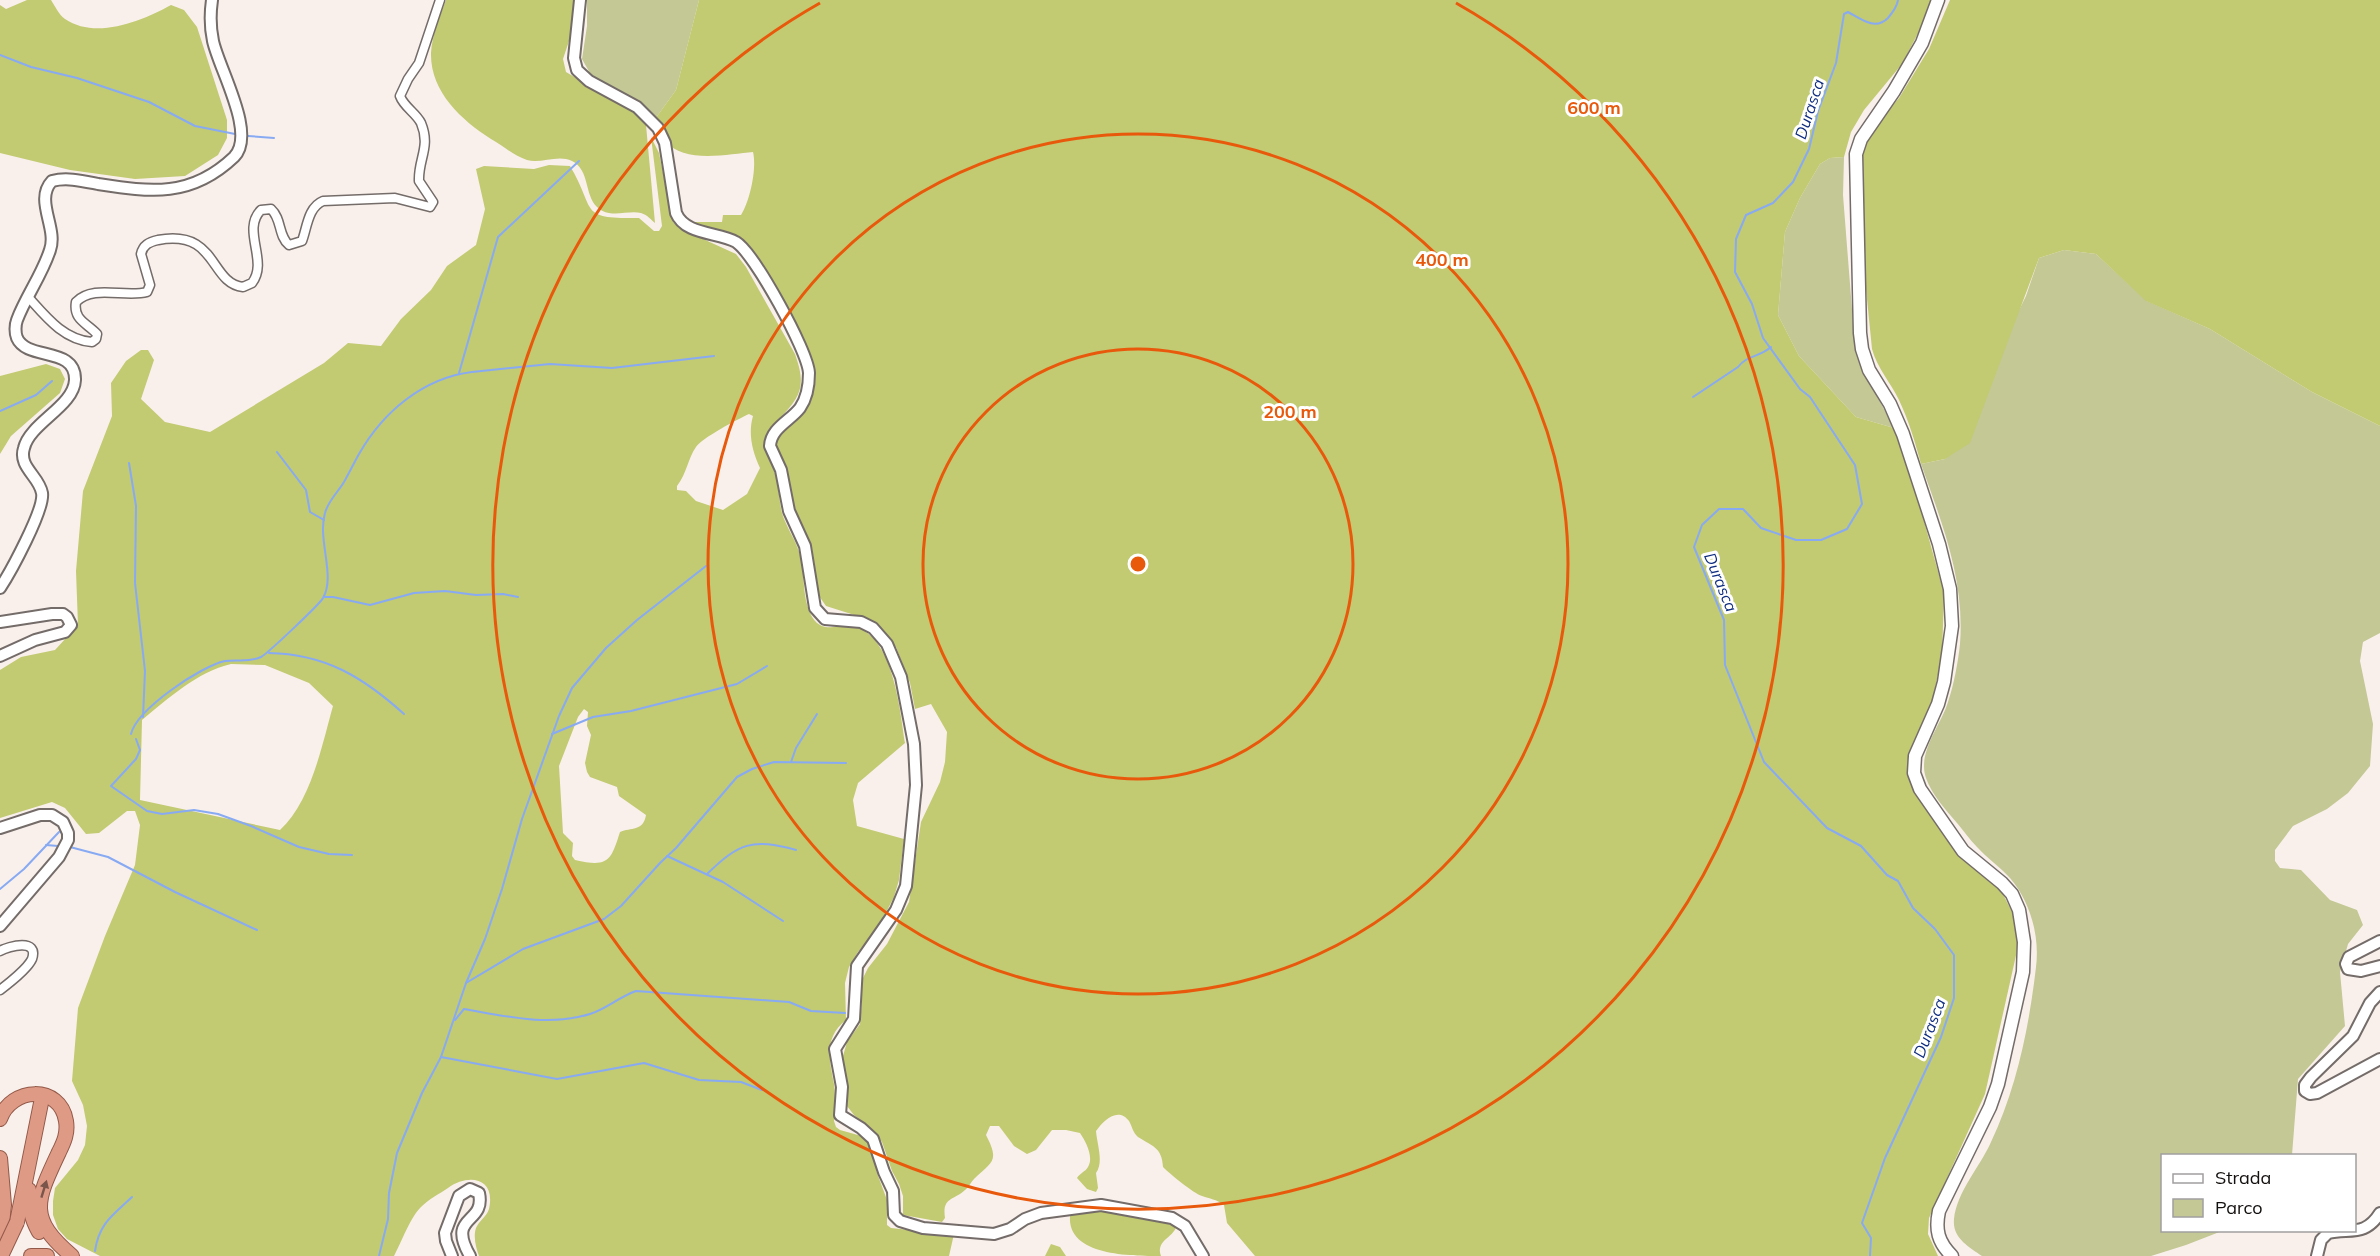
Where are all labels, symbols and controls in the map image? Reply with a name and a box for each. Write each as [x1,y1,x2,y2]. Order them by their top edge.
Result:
water label: Durasca [1790,76,1828,142]
text: 600 m [1567,96,1621,119]
text: 400 m [1415,248,1469,271]
text: 200 m [1263,400,1317,423]
water label: Durasca [1700,550,1742,615]
centre of rings [1128,554,1148,574]
water label: Durasca [1909,995,1950,1060]
legend [2161,1154,2356,1232]
text: Strada [2215,1166,2271,1189]
one-way arrow [40,1180,49,1198]
text: Parco [2215,1196,2263,1219]

